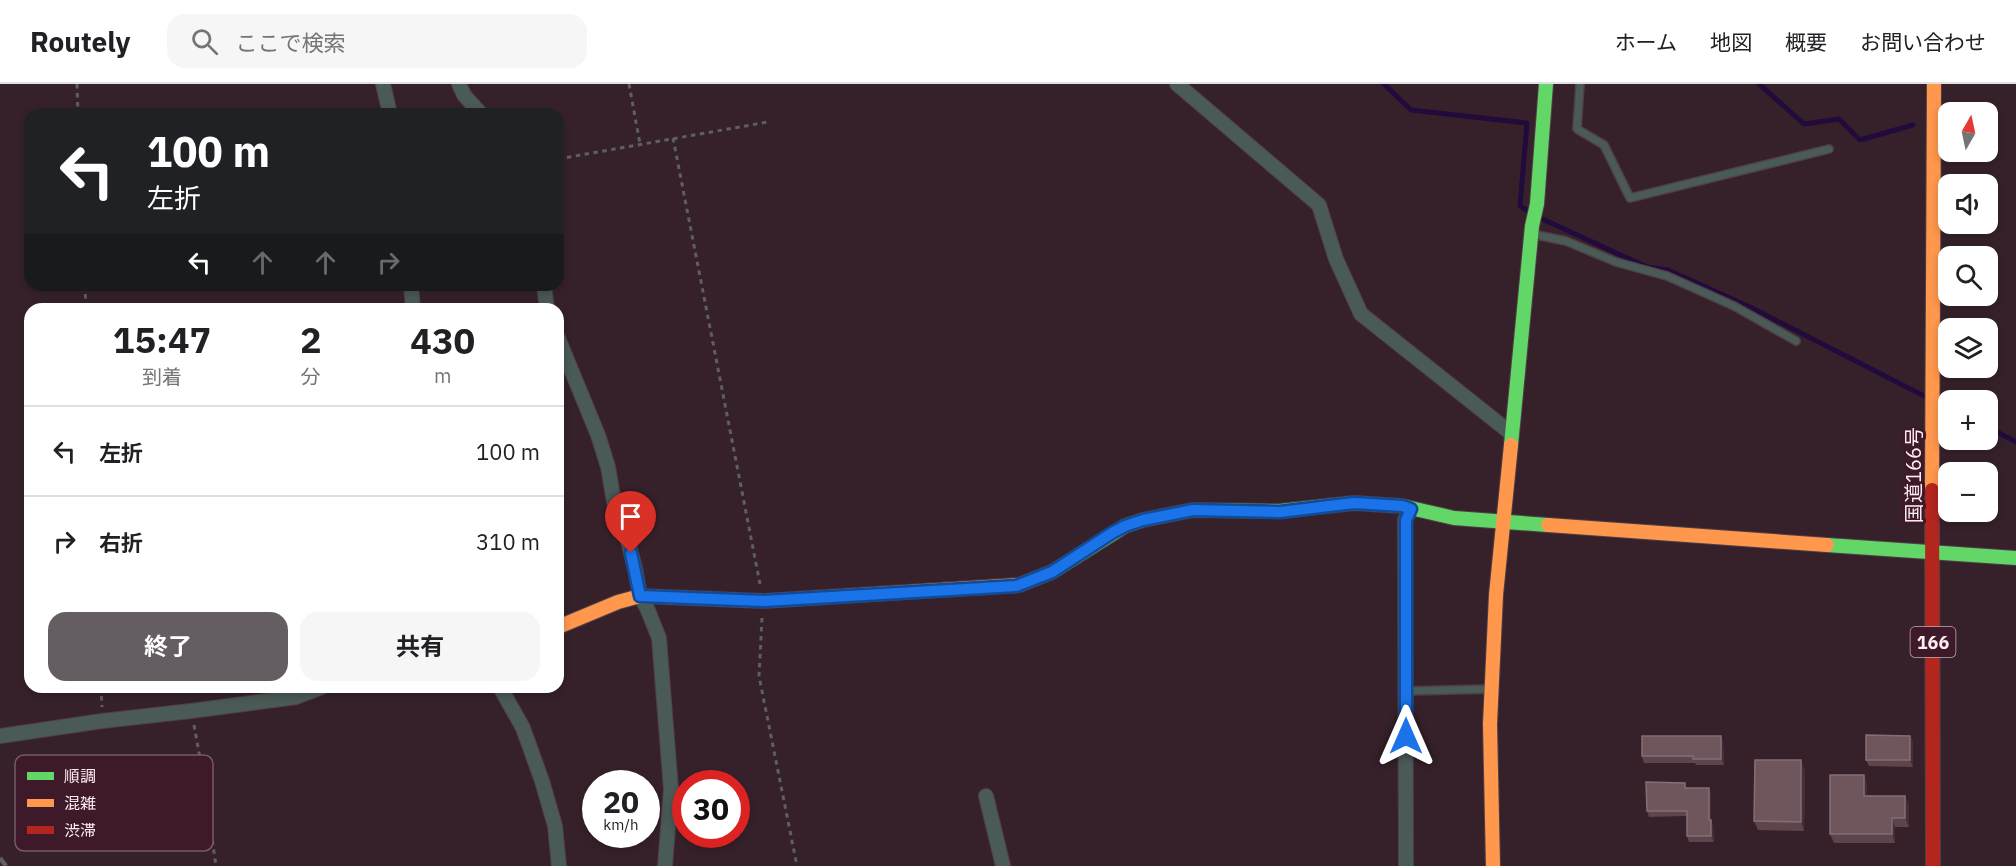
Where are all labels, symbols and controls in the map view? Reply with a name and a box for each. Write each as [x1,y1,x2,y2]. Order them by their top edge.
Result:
search box [167,14,587,68]
text: Routely [30,23,131,60]
icon: search [188,25,221,58]
text: ここで検索 [236,28,346,57]
text: ホーム [1615,28,1677,56]
text: 地図 [1710,28,1752,56]
text: 概要 [1785,28,1827,56]
text: お問い合わせ [1860,28,1986,56]
north arrow [1938,102,1998,162]
map controls [1938,102,1998,522]
text: 100 m [147,124,270,179]
icon: left [48,132,126,210]
button: sound [1938,174,1998,234]
text: 左折 [147,180,201,215]
icon: left [183,246,216,279]
icon: ahead [246,246,279,279]
icon: ahead [309,246,342,279]
icon: right [372,246,405,279]
button: search [1938,246,1998,306]
text: 15:47 [113,316,211,363]
text: 2 [300,316,322,363]
text: 430 [410,317,475,364]
button: layers [1938,318,1998,378]
text: m [434,362,451,389]
text: 到着 [142,363,182,390]
text: 分 [301,363,321,390]
button: + [1938,390,1998,450]
street label: 国道166号 [1900,427,1927,523]
icon: left [48,435,81,468]
text: 100 m [476,437,540,466]
text: 左折 [99,438,143,467]
button: − [1938,462,1998,522]
pin [605,491,656,553]
icon: arrive [614,500,647,533]
icon: right [48,525,81,558]
text: 310 m [476,527,540,556]
text: 右折 [99,528,143,557]
button: 終了 [48,612,288,681]
button: 共有 [300,612,540,681]
road number: 166 [1910,627,1956,657]
position arrow [1374,704,1438,768]
legend [15,755,213,851]
text: 順調 [64,766,96,786]
speed limit sign: 30 [672,770,750,848]
text: 20 [603,782,639,821]
text: 混雑 [64,793,96,813]
text: km/h [603,815,639,834]
text: 渋滞 [64,820,96,840]

